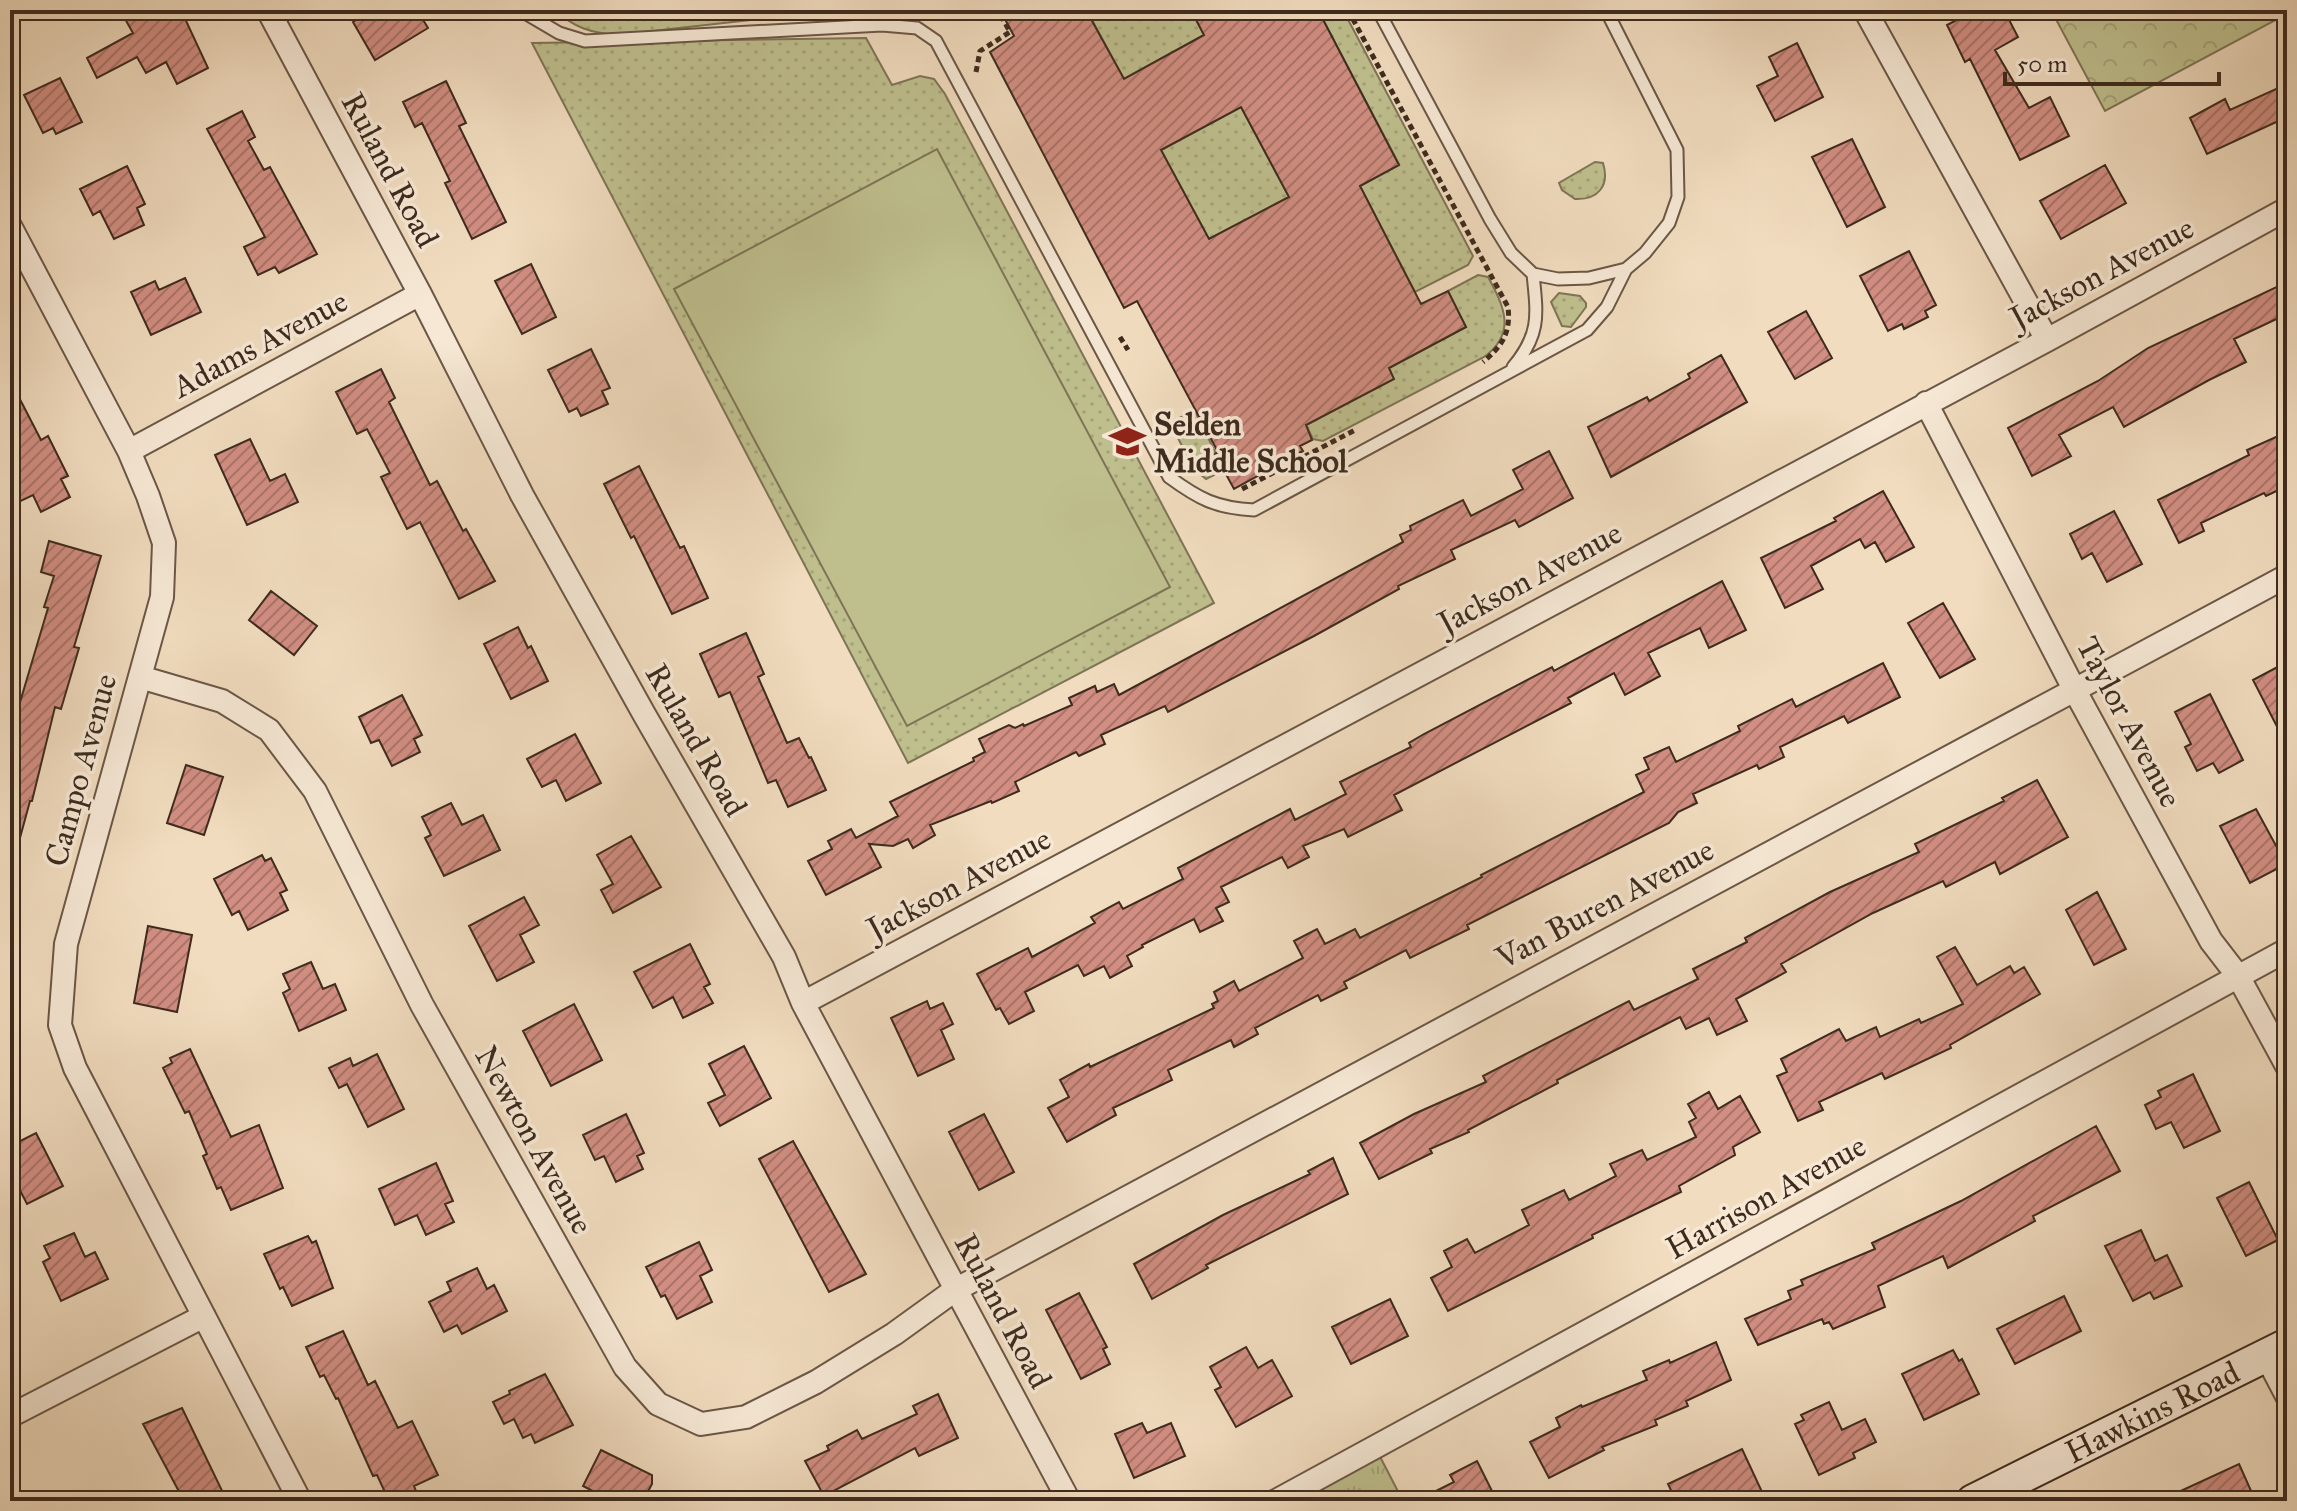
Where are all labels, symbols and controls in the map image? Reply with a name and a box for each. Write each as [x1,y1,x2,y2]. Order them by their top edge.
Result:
scale bar [2005,36,2219,86]
text: 50 m [2017,49,2067,79]
street label: Ruland Road [333,86,447,254]
street label: Jackson Avenue [2001,208,2200,339]
street label: Adams Avenue [164,282,354,407]
place label: Selden Middle School [1154,405,1349,481]
school or university icon: Selden Middle School [1109,423,1147,461]
street label: Jackson Avenue [1429,513,1628,644]
street label: Taylor Avenue [2068,630,2190,814]
street label: Ruland Road [637,657,755,823]
street label: Campo Avenue [37,670,125,870]
street label: Jackson Avenue [858,819,1057,950]
street label: Van Buren Avenue [1489,830,1721,978]
street label: Newton Avenue [466,1039,602,1241]
street label: Harrison Avenue [1659,1126,1873,1268]
street label: Ruland Road [946,1227,1060,1395]
street label: Hawkins Road [2059,1352,2246,1472]

